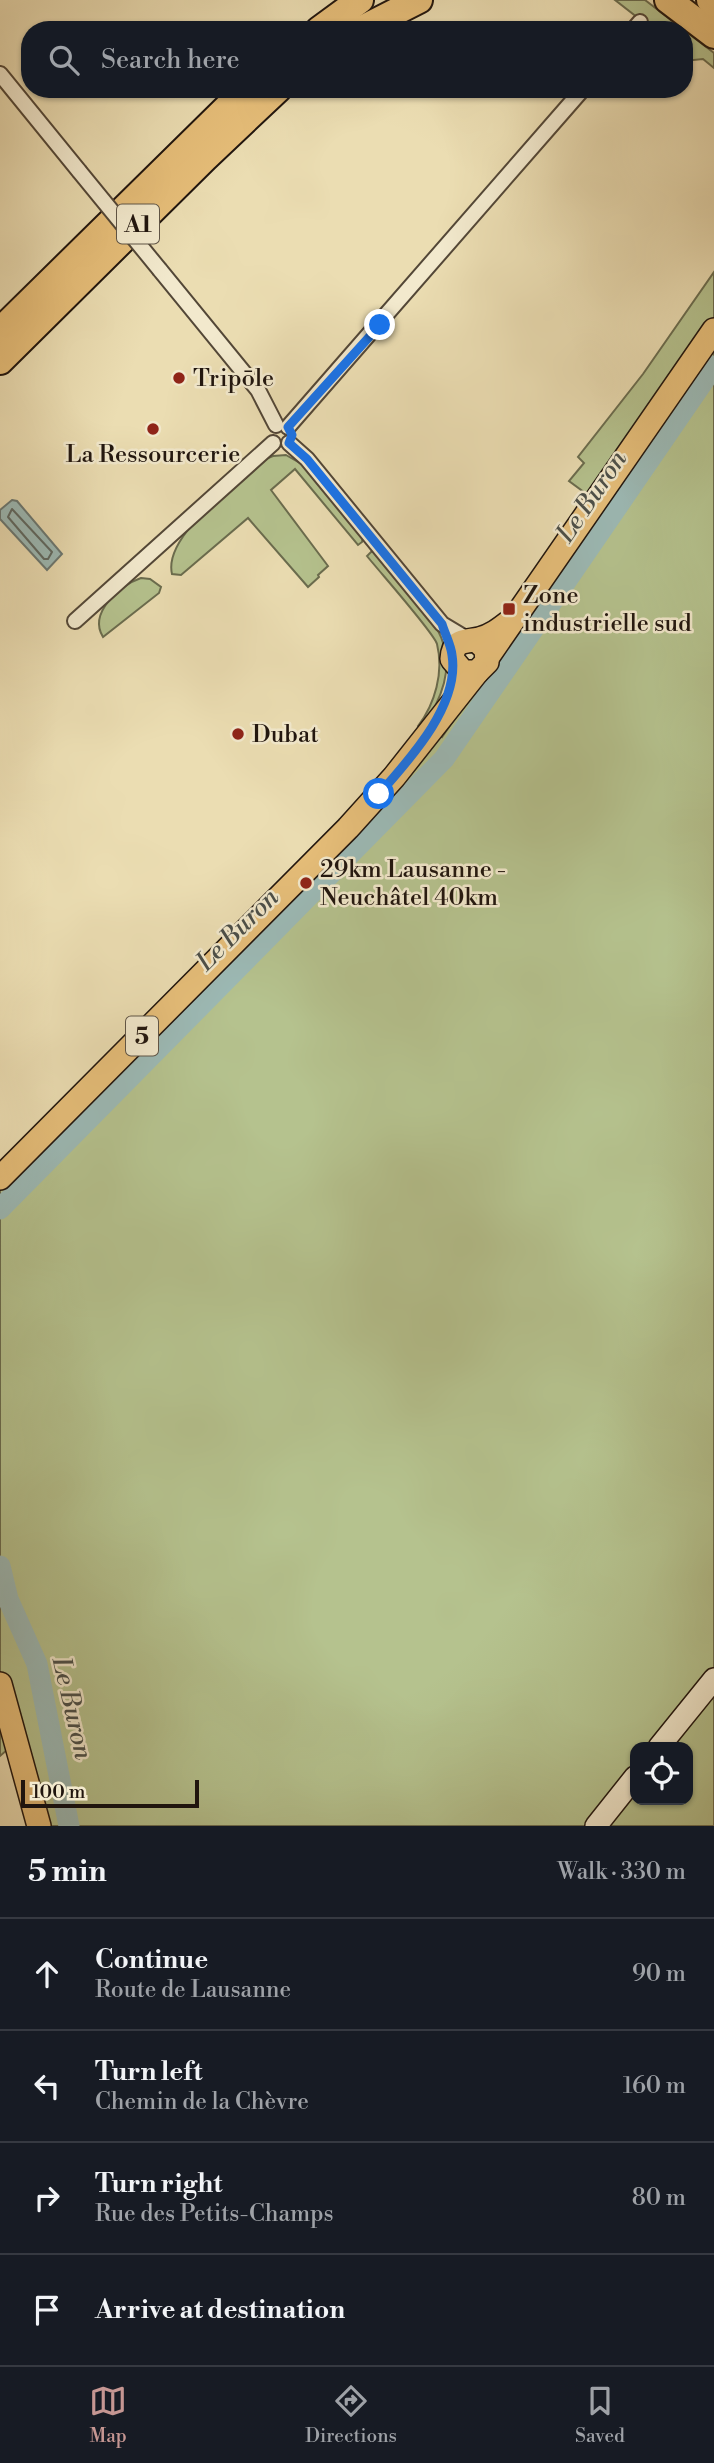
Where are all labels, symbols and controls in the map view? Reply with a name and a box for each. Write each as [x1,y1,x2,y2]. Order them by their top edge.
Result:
search box [21,21,693,98]
icon: search [45,41,83,79]
text: Search here [101,44,240,76]
road number: A1 [117,204,159,244]
route end [364,309,395,340]
place label: Tripōle [193,364,274,394]
marker: Tripōle [171,370,187,386]
marker: La Ressourcerie [145,421,161,437]
place label: La Ressourcerie [66,440,240,470]
water label: Le Buron [549,444,634,549]
place label: Zone industrielle sud [523,581,692,639]
marker: Zone industrielle sud [501,601,517,617]
place label: Dubat [252,720,319,750]
marker: Dubat [230,726,246,742]
route start [363,778,394,809]
place label: 29km Lausanne - Neuchâtel 40km [320,855,506,913]
marker: 29km Lausanne - Neuchâtel 40km [298,875,314,891]
water label: Le Buron [189,881,286,978]
road number: 5 [126,1016,158,1056]
water label: Le Buron [45,1653,99,1763]
map controls [630,1742,693,1805]
button: locate [630,1742,693,1805]
scale bar [21,1777,200,1809]
text: 100 m [32,1780,85,1804]
text: 5 min [28,1853,107,1891]
text: Walk · 330 m [557,1858,686,1886]
text: Continue [95,1944,208,1976]
icon: ahead [28,1955,66,1993]
text: 90 m [632,1960,686,1988]
text: Route de Lausanne [95,1976,291,2004]
text: Turn left [95,2056,203,2088]
icon: left [28,2067,66,2105]
text: 160 m [623,2072,686,2100]
text: Chemin de la Chèvre [95,2088,309,2116]
text: Turn right [95,2168,223,2200]
icon: right [28,2179,66,2217]
text: 80 m [632,2184,686,2212]
text: Rue des Petits-Champs [95,2200,334,2228]
icon: arrive [28,2291,66,2329]
text: Arrive at destination [95,2294,345,2326]
tab: Map [89,2382,127,2448]
tab: Directions [305,2382,397,2448]
tab: Saved [575,2382,625,2448]

